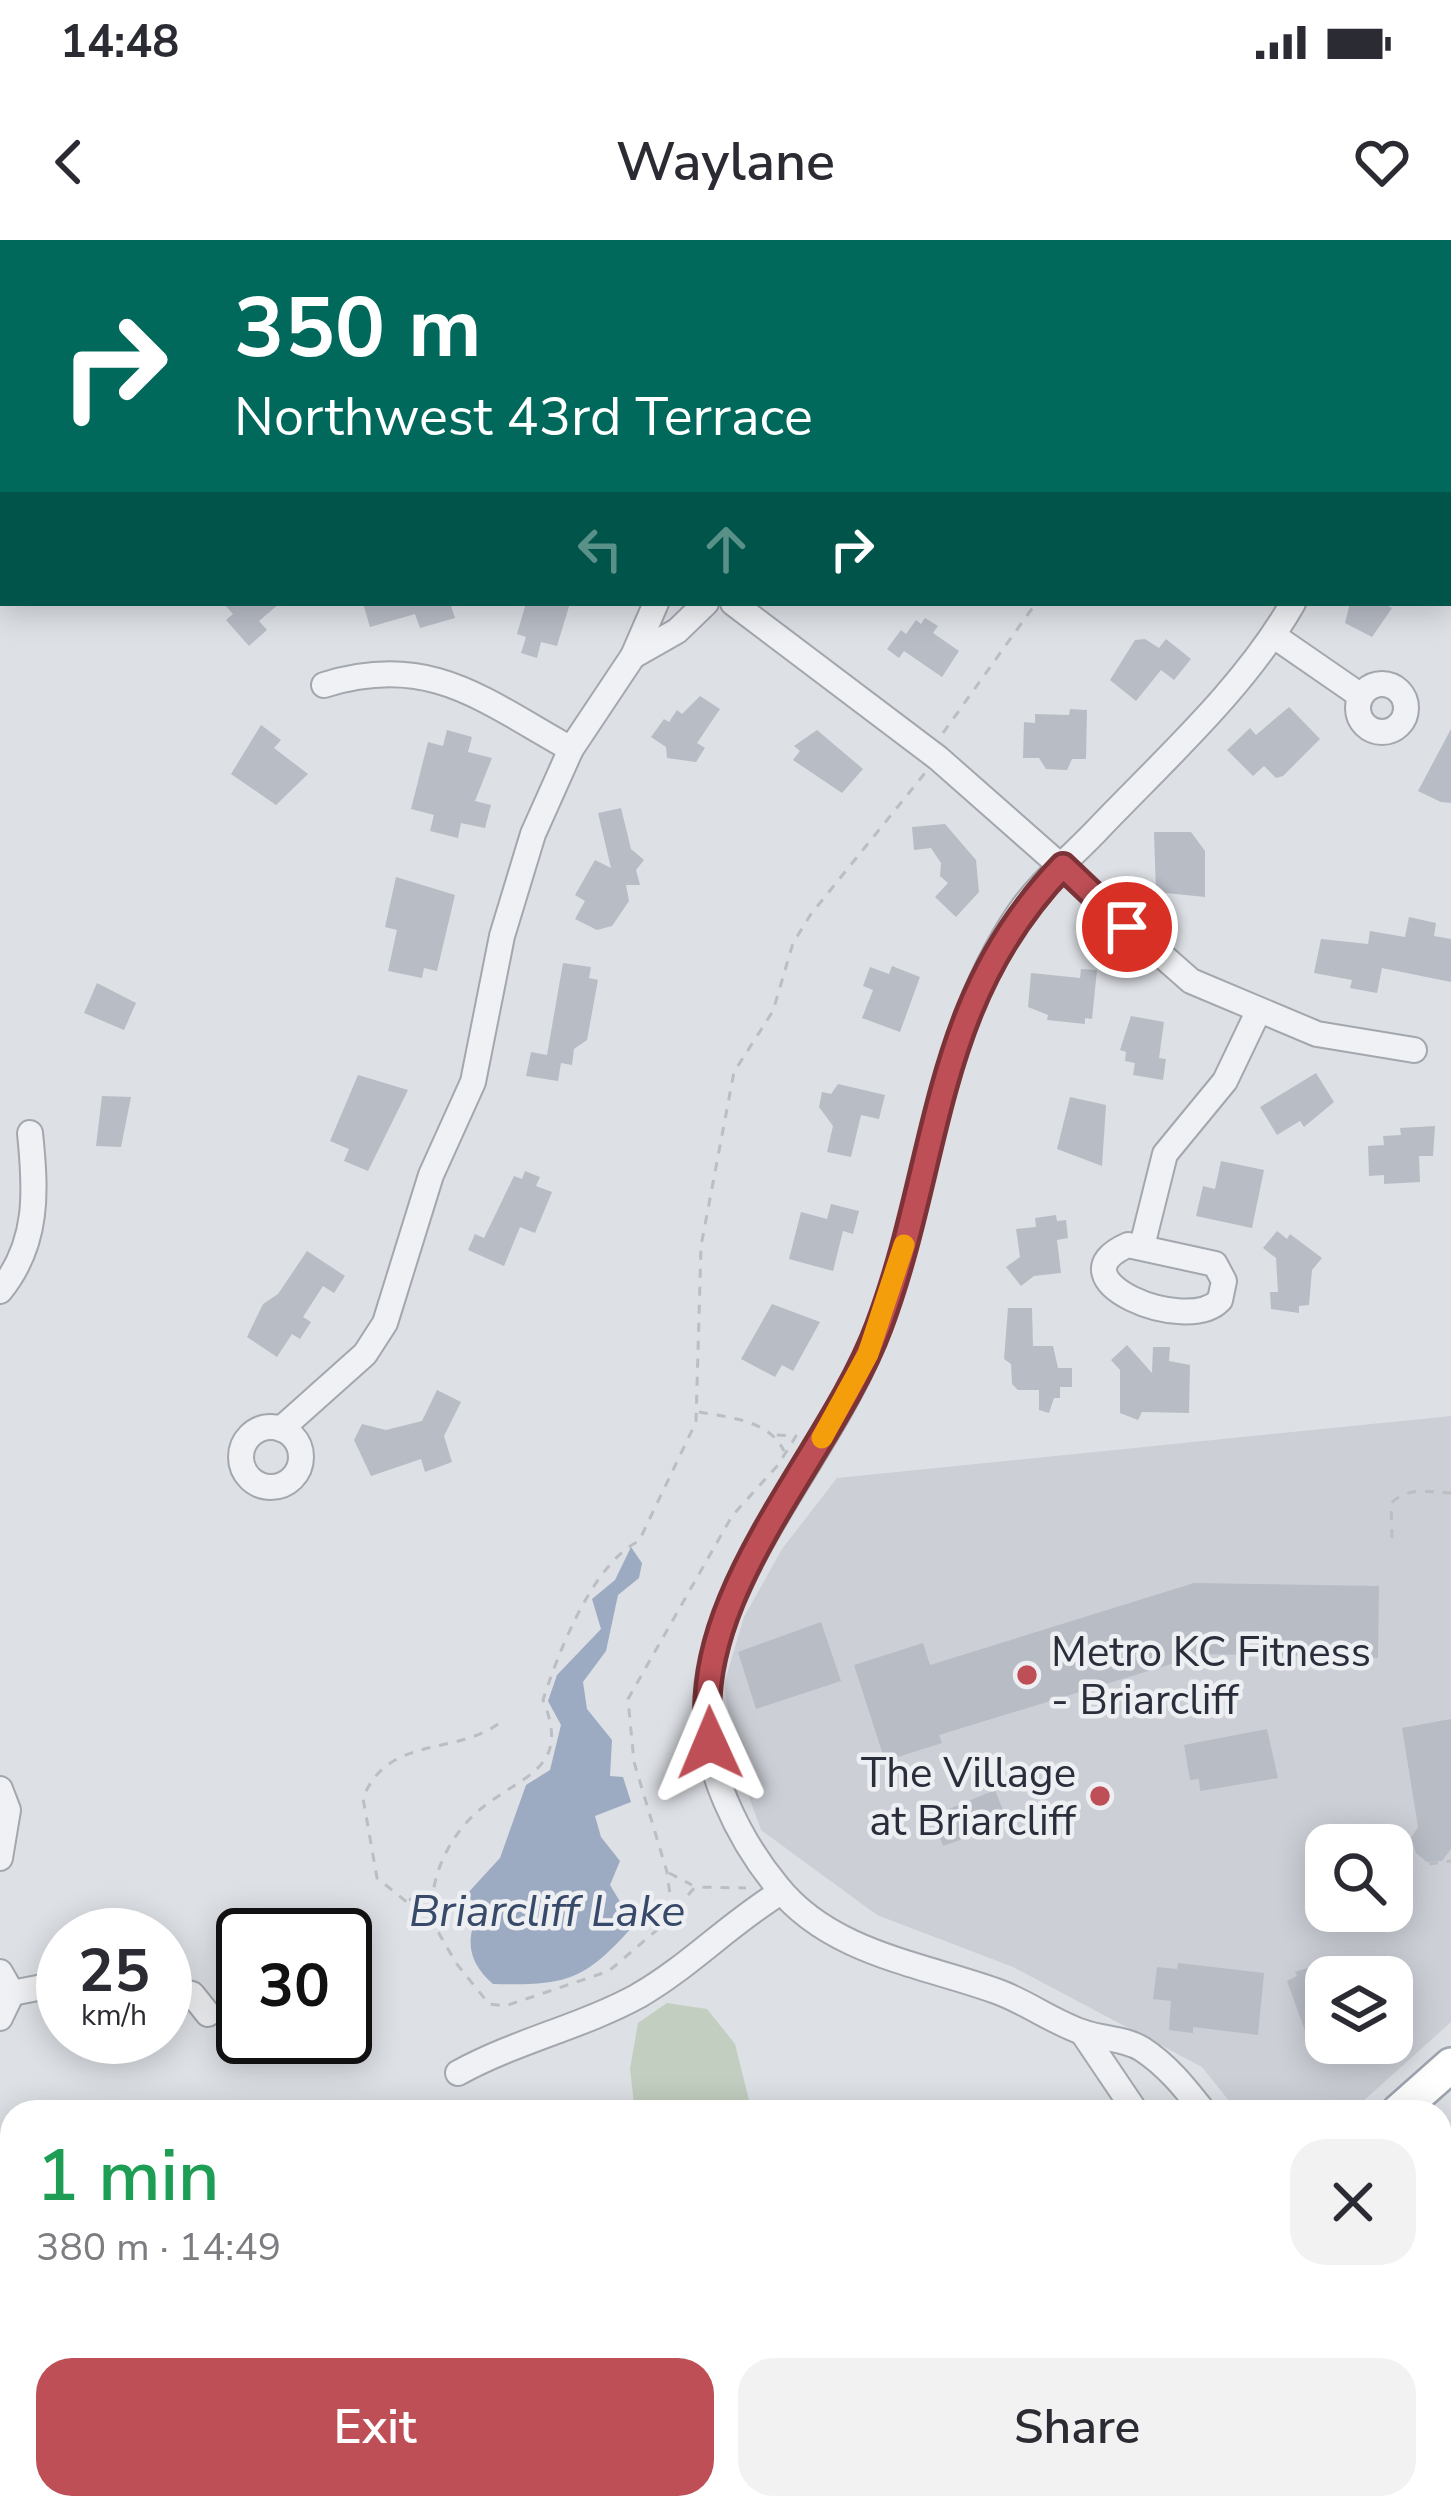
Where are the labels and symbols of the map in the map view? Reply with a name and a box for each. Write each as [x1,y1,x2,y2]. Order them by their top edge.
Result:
pin [1076,876,1178,978]
place label: Metro KC Fitness - Briarcliff [1051,1624,1371,1729]
marker: Metro KC Fitness - Briarcliff [1014,1662,1040,1688]
position arrow [647,1680,773,1806]
place label: The Village at Briarcliff [861,1745,1077,1850]
marker: The Village at Briarcliff [1087,1783,1113,1809]
water label: Briarcliff Lake [409,1881,685,1942]
speed limit sign: 30 [216,1908,372,2064]

